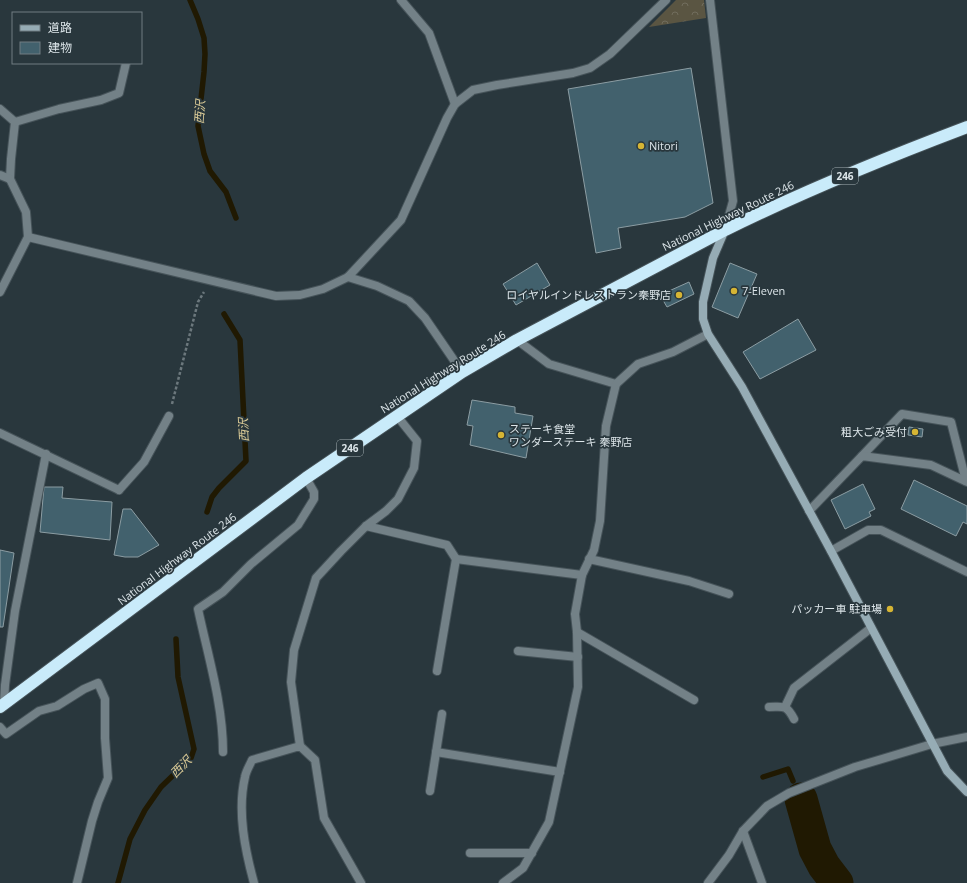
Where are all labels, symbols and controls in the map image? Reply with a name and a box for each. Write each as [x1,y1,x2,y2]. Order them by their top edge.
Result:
legend [12,12,142,64]
text: 道路 [48,19,72,36]
text: 建物 [48,39,72,56]
water label: 西沢 [190,97,209,125]
place label: Nitori [649,138,678,153]
marker: Nitori [636,141,646,151]
road number: 246 [832,168,858,184]
street label: National Highway Route 246 [659,177,796,254]
place label: 7-Eleven [742,283,785,298]
marker: 7-Eleven [729,286,739,296]
place label: ロイヤルインドレストラン秦野店 [506,287,671,302]
marker: ロイヤルインドレストラン秦野店 [674,290,684,300]
street label: National Highway Route 246 [377,327,508,416]
water label: 西沢 [234,416,253,442]
place label: ステーキ食堂 ワンダーステーキ 秦野店 [509,421,632,449]
place label: 粗大ごみ受付 [841,424,907,439]
marker: 粗大ごみ受付 [910,427,920,437]
marker: ステーキ食堂 ワンダーステーキ 秦野店 [496,430,506,440]
road number: 246 [337,440,363,456]
street label: National Highway Route 246 [114,509,239,608]
place label: パッカー車 駐車場 [791,601,882,616]
marker: パッカー車 駐車場 [885,604,895,614]
water label: 西沢 [166,751,196,781]

